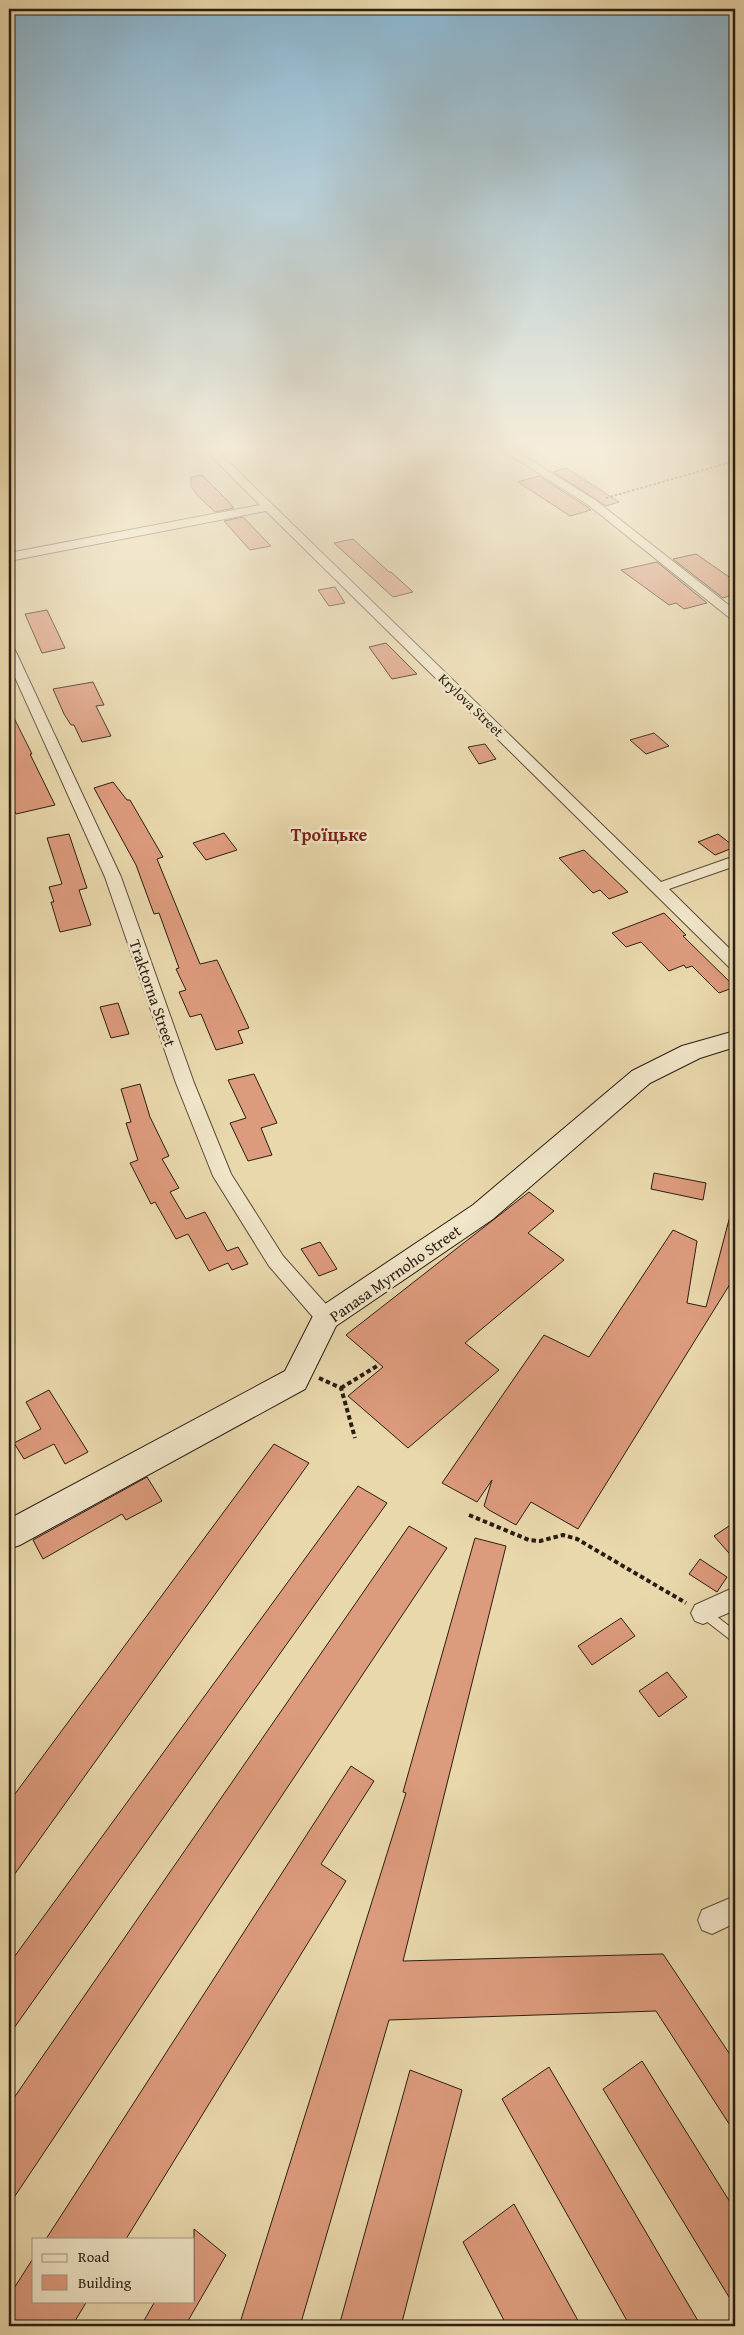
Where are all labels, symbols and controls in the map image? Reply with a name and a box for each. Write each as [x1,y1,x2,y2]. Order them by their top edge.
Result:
street label: Krylova Street [434,669,508,741]
district label: Троїцьке [291,821,368,848]
street label: Traktorna Street [123,936,183,1050]
street label: Panasa Myrnoho Street [324,1218,466,1328]
legend [32,2238,195,2302]
text: Road [78,2246,109,2267]
text: Building [78,2272,132,2293]

